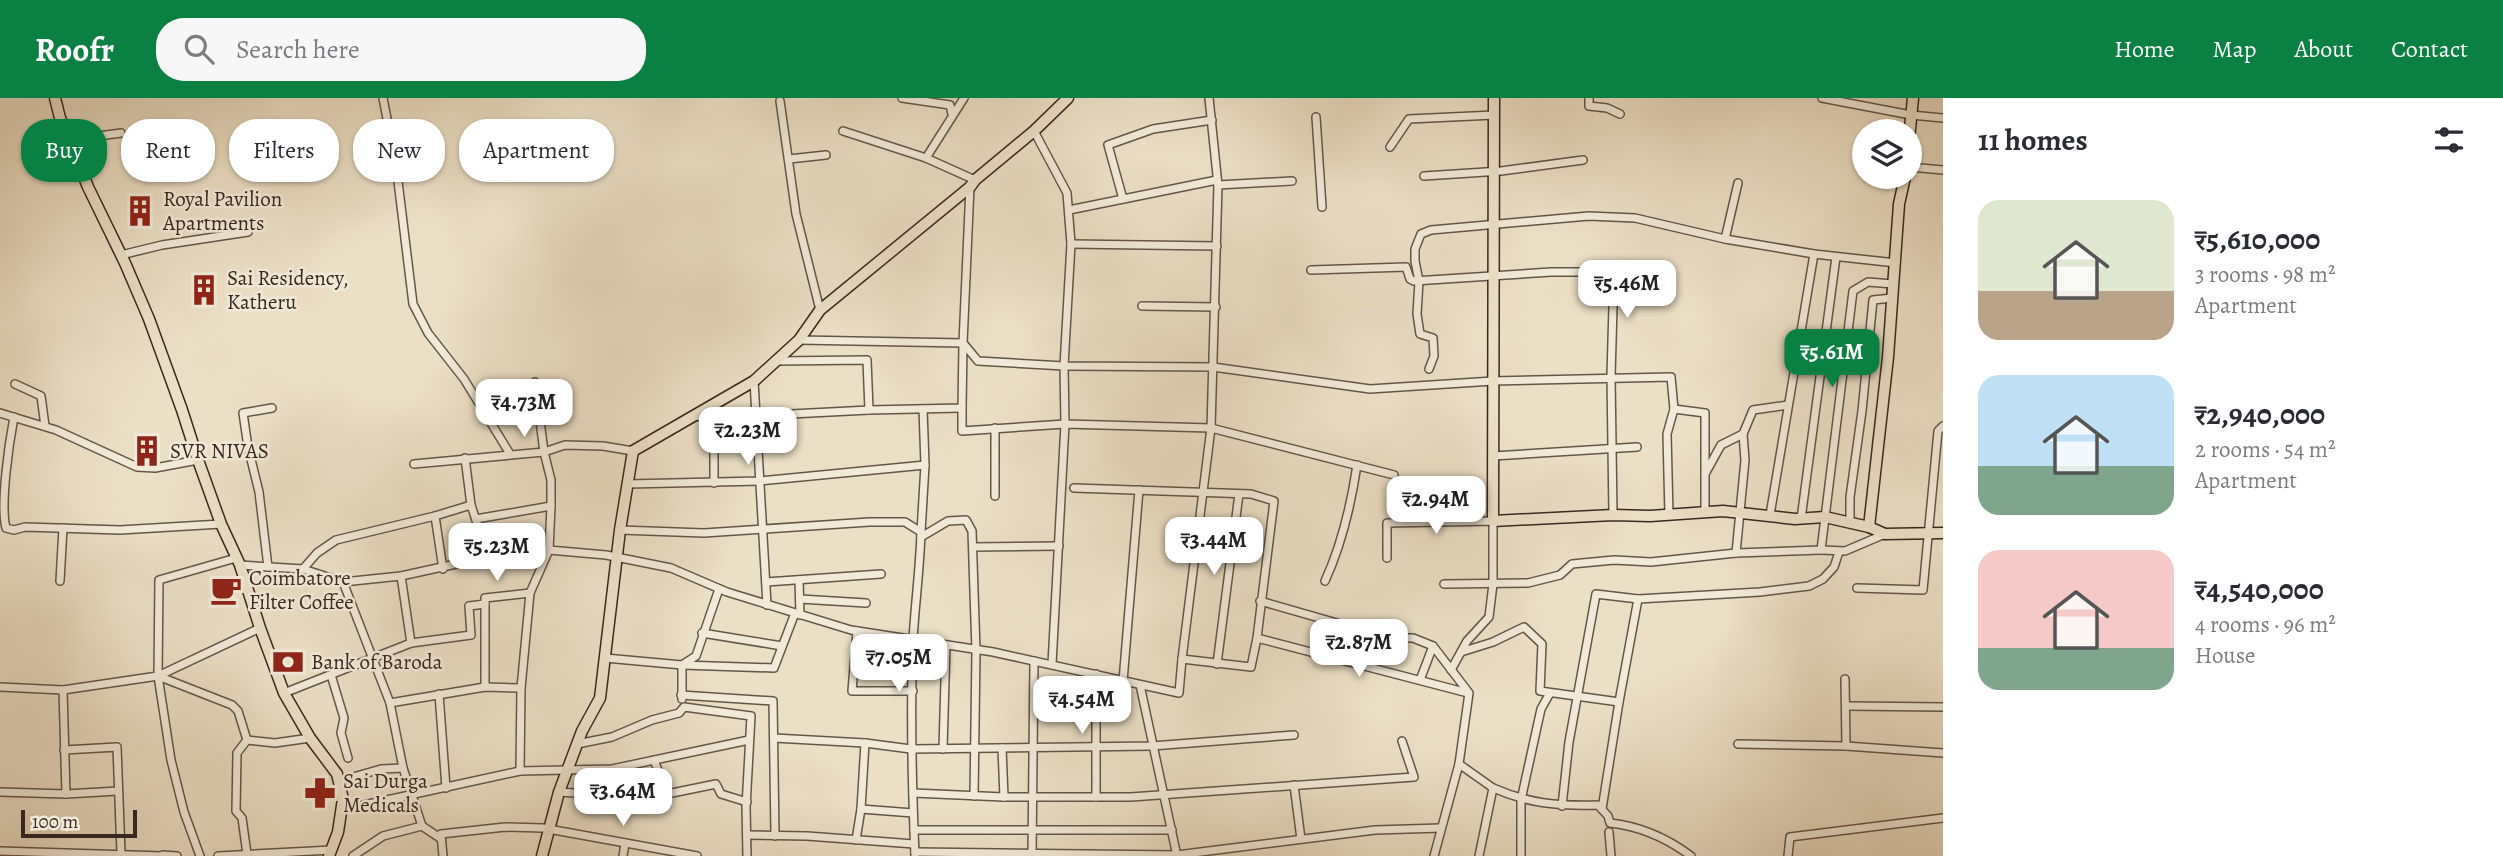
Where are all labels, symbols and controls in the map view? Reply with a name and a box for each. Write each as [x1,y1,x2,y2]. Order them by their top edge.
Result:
search box [156,18,646,81]
text: Roofr [35,27,114,72]
icon: search [180,30,218,68]
text: Search here [236,32,360,67]
text: Home [2114,33,2175,65]
text: Map [2213,33,2257,65]
text: About [2295,33,2353,65]
text: Contact [2391,33,2468,65]
chip: Buy [21,119,107,182]
chip: Rent [121,119,215,182]
chip: Filters [229,119,339,182]
chip: New [353,119,445,182]
chip: Apartment [459,119,614,182]
map controls [1852,119,1922,189]
button: layers [1852,119,1922,189]
text: 11 homes [1978,120,2088,160]
icon: filters [2430,121,2468,159]
place label: Royal Pavilion Apartments [162,185,282,237]
building icon: Royal Pavilion Apartments [123,194,157,228]
text: ₹5,610,000 [2195,219,2320,259]
icon: home [2034,228,2118,312]
text: 3 rooms · 98 m² [2195,259,2336,290]
pin: ₹5.46M [1570,260,1684,320]
place label: Sai Residency, Katheru [227,264,349,316]
text: ₹5.46M [1594,267,1660,298]
building icon: Sai Residency, Katheru [187,273,221,307]
text: Apartment [2195,290,2297,321]
pin: ₹5.61M [1775,330,1889,389]
text: ₹5.61M [1800,336,1864,367]
pin: ₹4.73M [467,380,581,439]
text: ₹4.73M [492,386,556,417]
text: ₹2,940,000 [2195,394,2325,434]
icon: home [2034,403,2118,487]
pin: ₹2.23M [691,408,805,467]
text: ₹2.23M [715,414,781,445]
building icon: SVR NIVAS [130,434,164,468]
text: 2 rooms · 54 m² [2195,434,2336,465]
place label: SVR NIVAS [170,437,269,465]
text: Apartment [2195,465,2297,496]
pin: ₹2.94M [1379,476,1493,536]
text: ₹2.94M [1403,483,1469,514]
pin: ₹3.44M [1157,518,1271,577]
pin: ₹5.23M [440,524,554,583]
text: ₹3.44M [1181,524,1247,555]
text: ₹5.23M [464,530,530,561]
place label: Coimbatore Filter Coffee [249,564,354,616]
text: ₹4,540,000 [2195,569,2324,609]
cafe icon: Coimbatore Filter Coffee [209,573,243,607]
icon: home [2034,578,2118,662]
text: 4 rooms · 96 m² [2195,609,2336,640]
pin: ₹2.87M [1302,620,1416,679]
text: ₹2.87M [1326,626,1392,657]
pin: ₹7.05M [842,634,956,694]
text: House [2195,640,2255,671]
text: ₹7.05M [866,641,932,672]
bank icon: Bank of Baroda [271,645,305,679]
place label: Bank of Baroda [311,648,443,676]
pin: ₹4.54M [1025,676,1139,736]
text: ₹4.54M [1049,683,1115,714]
place label: Sai Durga Medicals [343,767,428,819]
pin: ₹3.64M [566,768,680,828]
text: ₹3.64M [590,775,656,806]
pharmacy icon: Sai Durga Medicals [303,776,337,810]
scale bar [21,807,136,839]
text: 100 m [32,809,78,835]

